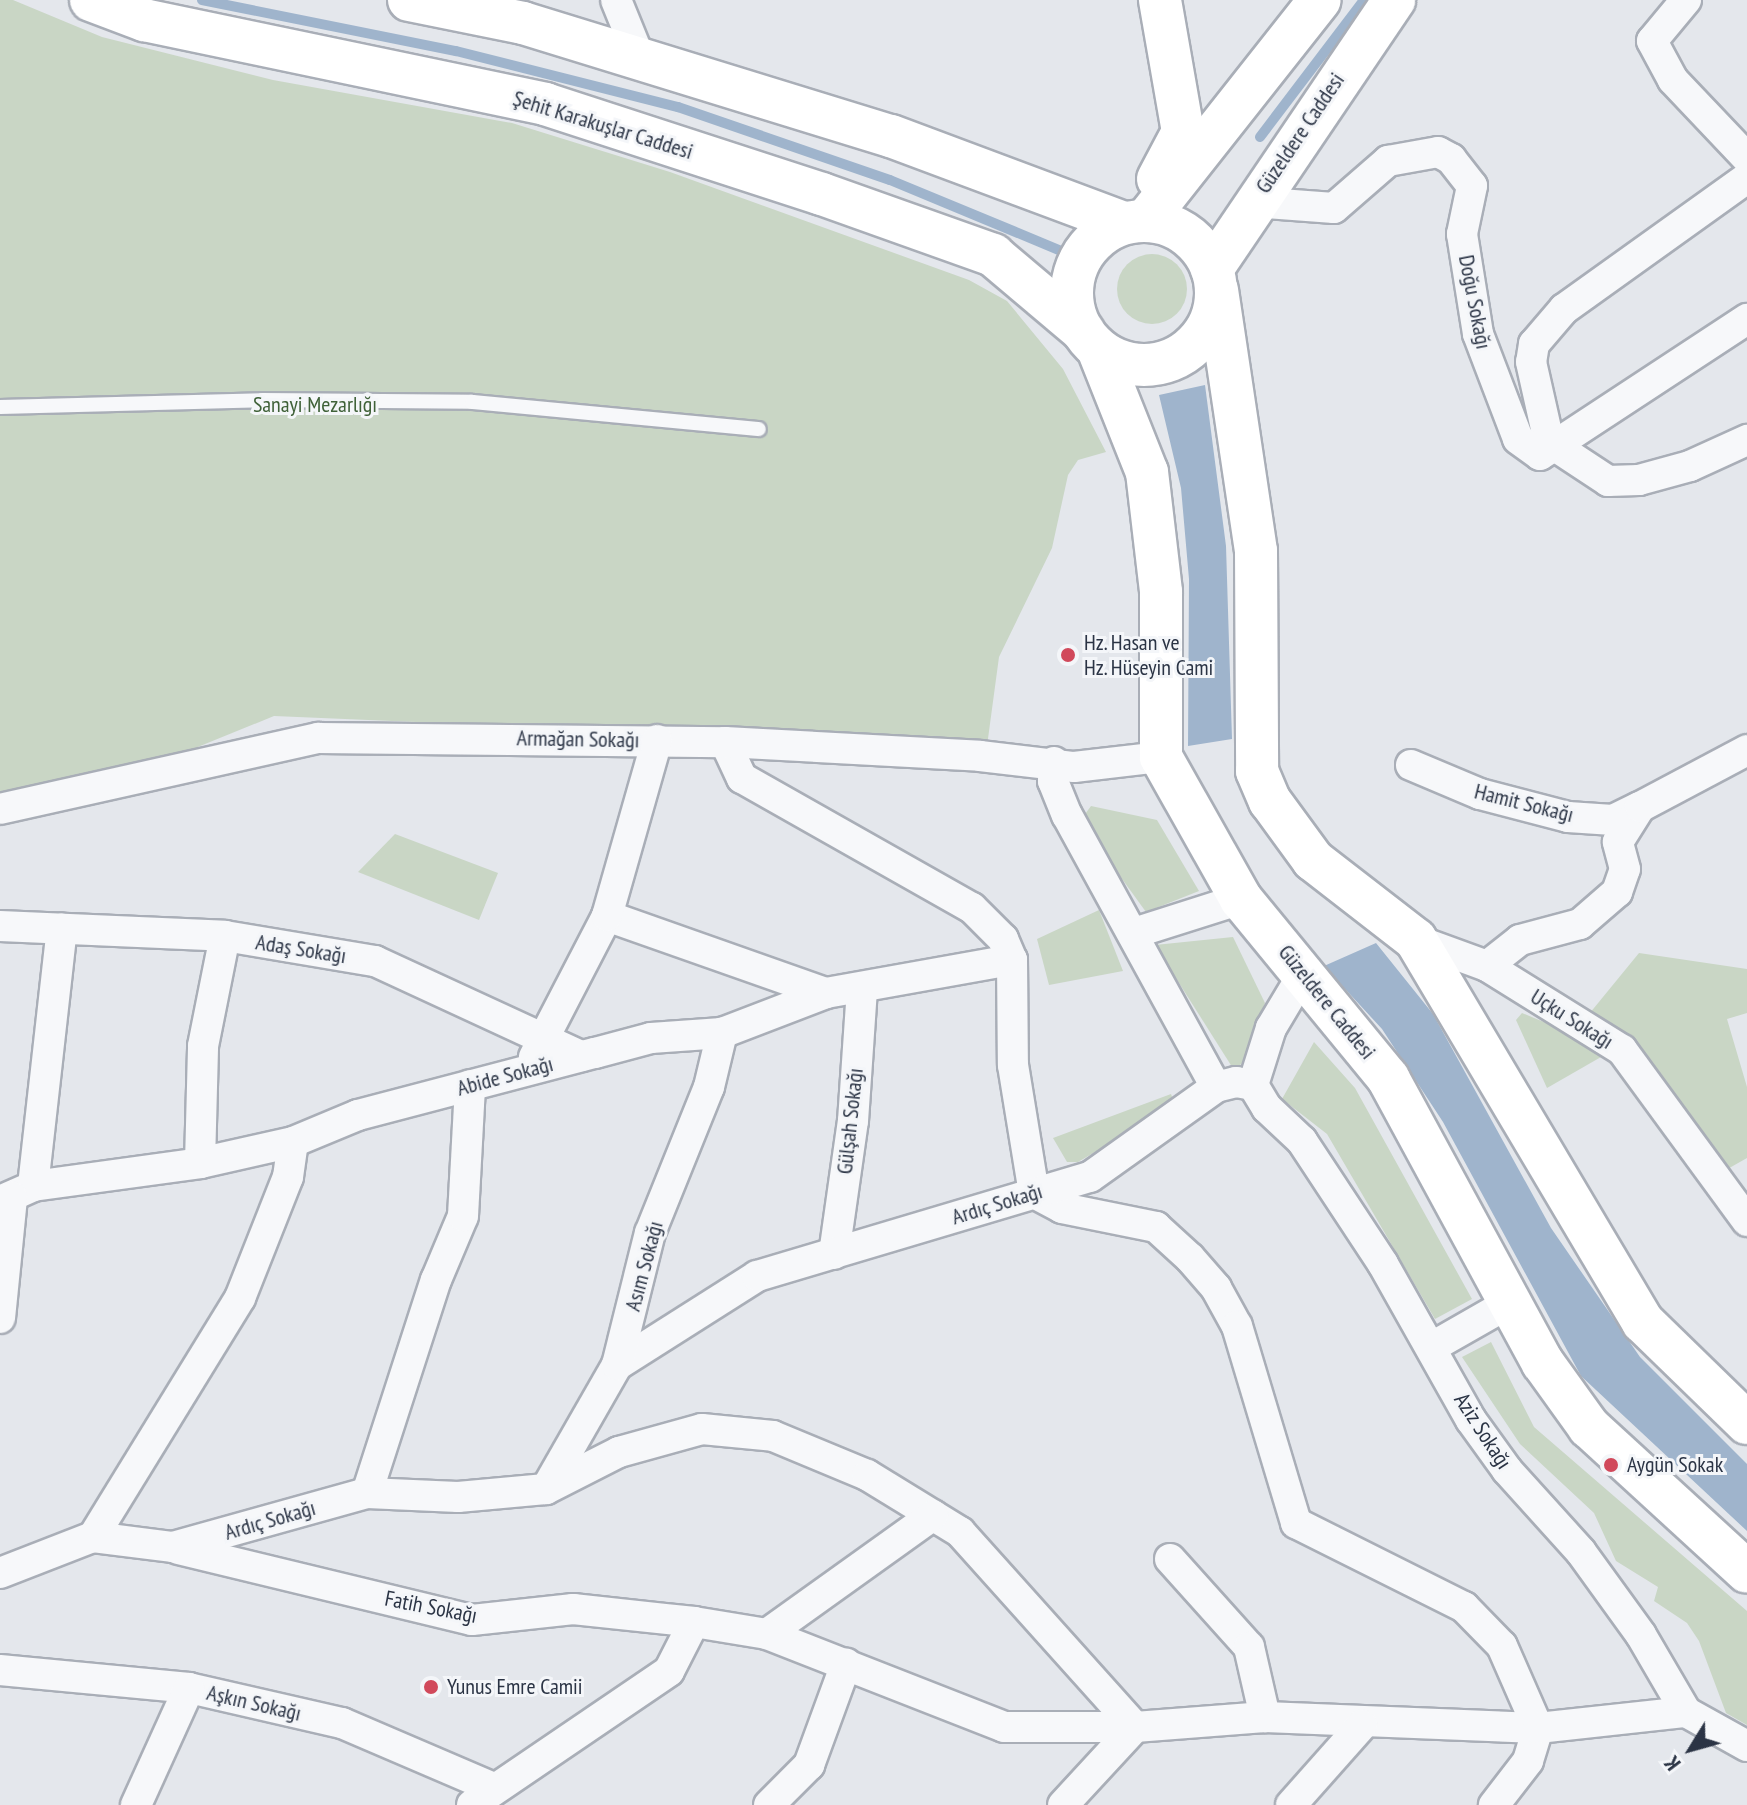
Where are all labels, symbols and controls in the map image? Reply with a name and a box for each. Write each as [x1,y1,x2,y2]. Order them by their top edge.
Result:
street label: Güzeldere Caddesi [1250,68,1350,198]
street label: Şehit Karakuşlar Caddesi [510,85,696,165]
street label: Doğu Sokağı [1453,253,1497,351]
park label: Sanayi Mezarlığı [253,392,377,418]
place label: Hz. Hasan ve Hz. Hüseyin Cami [1084,629,1215,680]
marker: Hz. Hasan ve Hz. Hüseyin Cami [1059,646,1077,664]
street label: Armağan Sokağı [516,725,640,753]
street label: Hamit Sokağı [1472,778,1576,828]
street label: Adaş Sokağı [254,929,348,969]
street label: Güzeldere Caddesi [1273,939,1381,1065]
street label: Uçku Sokağı [1526,983,1618,1055]
street label: Abide Sokağı [454,1050,556,1102]
street label: Gülşah Sokağı [831,1067,869,1175]
street label: Ardıç Sokağı [948,1178,1046,1230]
street label: Asım Sokağı [619,1218,669,1314]
street label: Aziz Sokağı [1449,1388,1517,1474]
place label: Aygün Sokak [1627,1452,1723,1478]
marker: Aygün Sokak [1602,1456,1620,1474]
street label: Ardıç Sokağı [221,1494,319,1546]
street label: Fatih Sokağı [383,1585,479,1629]
place label: Yunus Emre Camii [447,1674,583,1700]
marker: Yunus Emre Camii [422,1678,440,1696]
street label: Aşkın Sokağı [204,1679,304,1727]
north arrow [1651,1709,1731,1789]
text: K [1657,1750,1686,1776]

